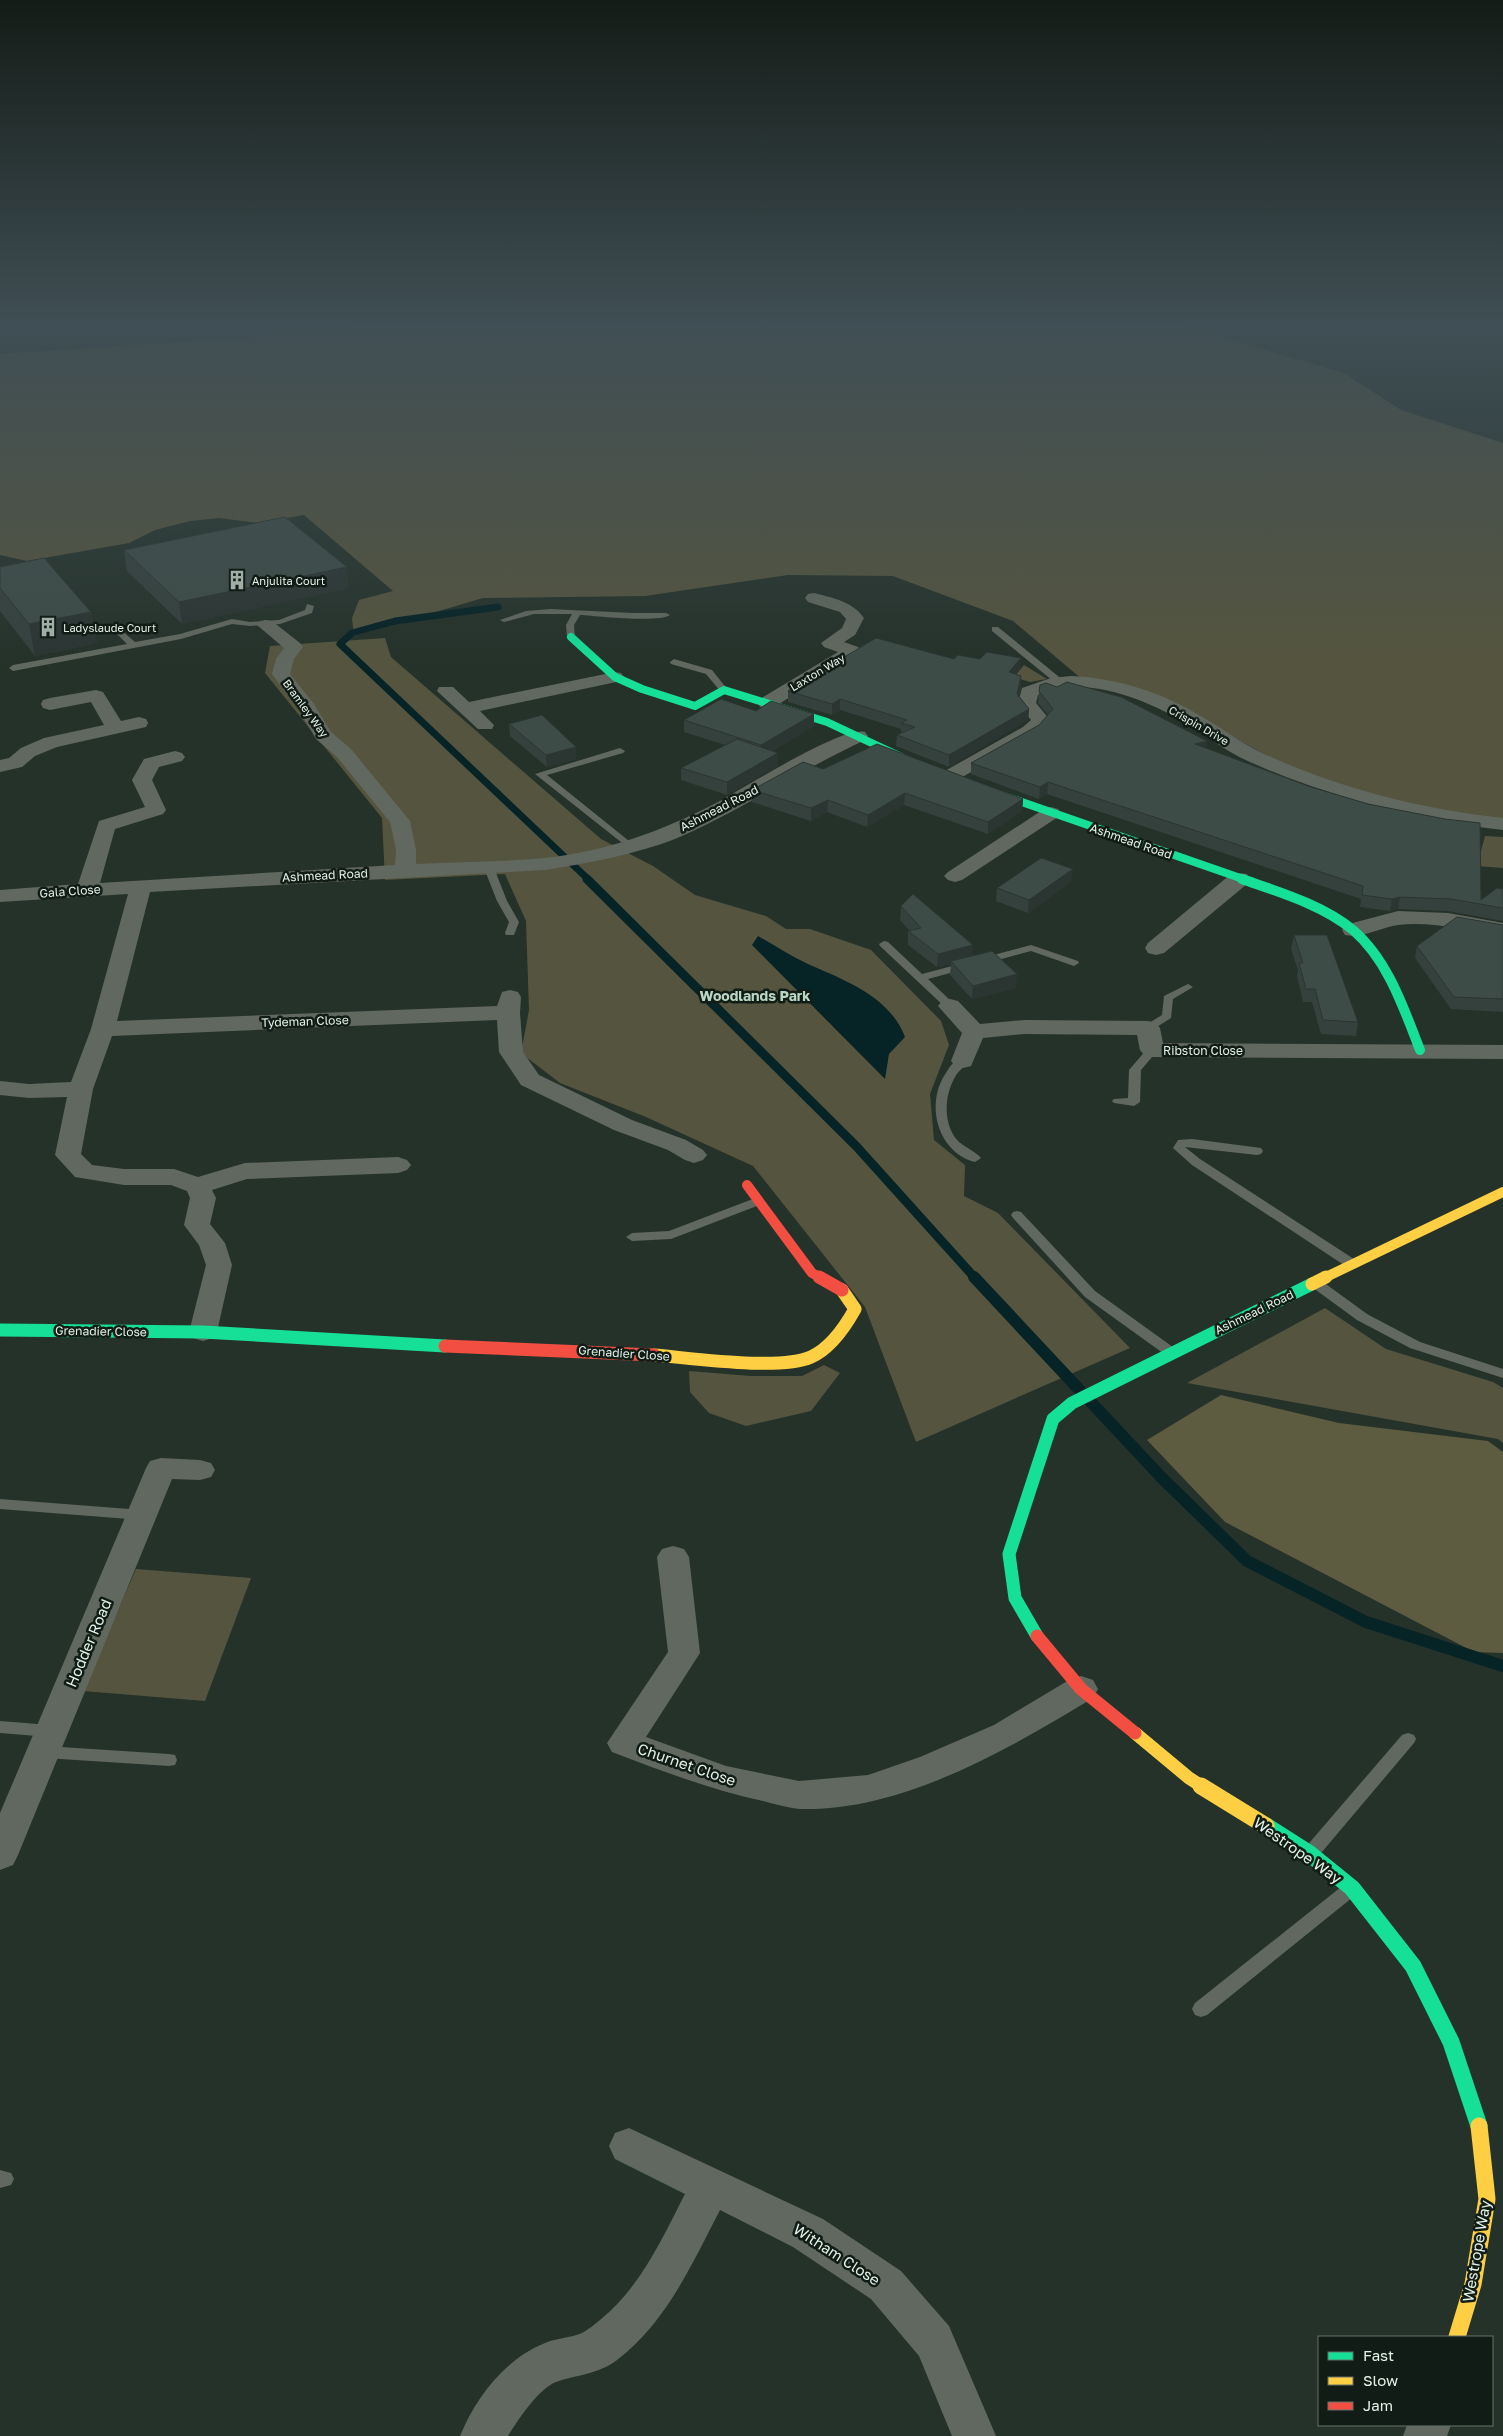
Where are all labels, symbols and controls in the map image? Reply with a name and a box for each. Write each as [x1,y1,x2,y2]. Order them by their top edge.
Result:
building icon: Anjulita Court [226,569,248,591]
place label: Anjulita Court [252,574,325,587]
building icon: Ladyslaude Court [37,616,59,638]
place label: Ladyslaude Court [63,621,156,634]
street label: Laxton Way [787,651,847,693]
street label: Bramley Way [281,677,331,739]
street label: Crispin Drive [1167,703,1231,747]
street label: Ashmead Road [677,782,761,834]
street label: Ashmead Road [1088,820,1174,862]
street label: Ashmead Road [282,865,368,885]
street label: Gala Close [39,881,101,901]
district label: Woodlands Park [700,987,810,1004]
street label: Tydeman Close [261,1012,349,1030]
street label: Ribston Close [1163,1043,1243,1058]
street label: Ashmead Road [1212,1286,1296,1338]
street label: Grenadier Close [55,1323,147,1339]
street label: Grenadier Close [578,1342,670,1364]
street label: Hodder Road [61,1596,115,1690]
street label: Churnet Close [636,1739,739,1789]
street label: Westrope Way [1251,1813,1346,1887]
street label: Westrope Way [1458,2198,1494,2303]
street label: Witham Close [790,2219,884,2289]
legend [1318,2336,1493,2426]
text: Fast [1363,2346,1394,2364]
text: Slow [1363,2371,1398,2389]
text: Jam [1363,2396,1393,2414]

